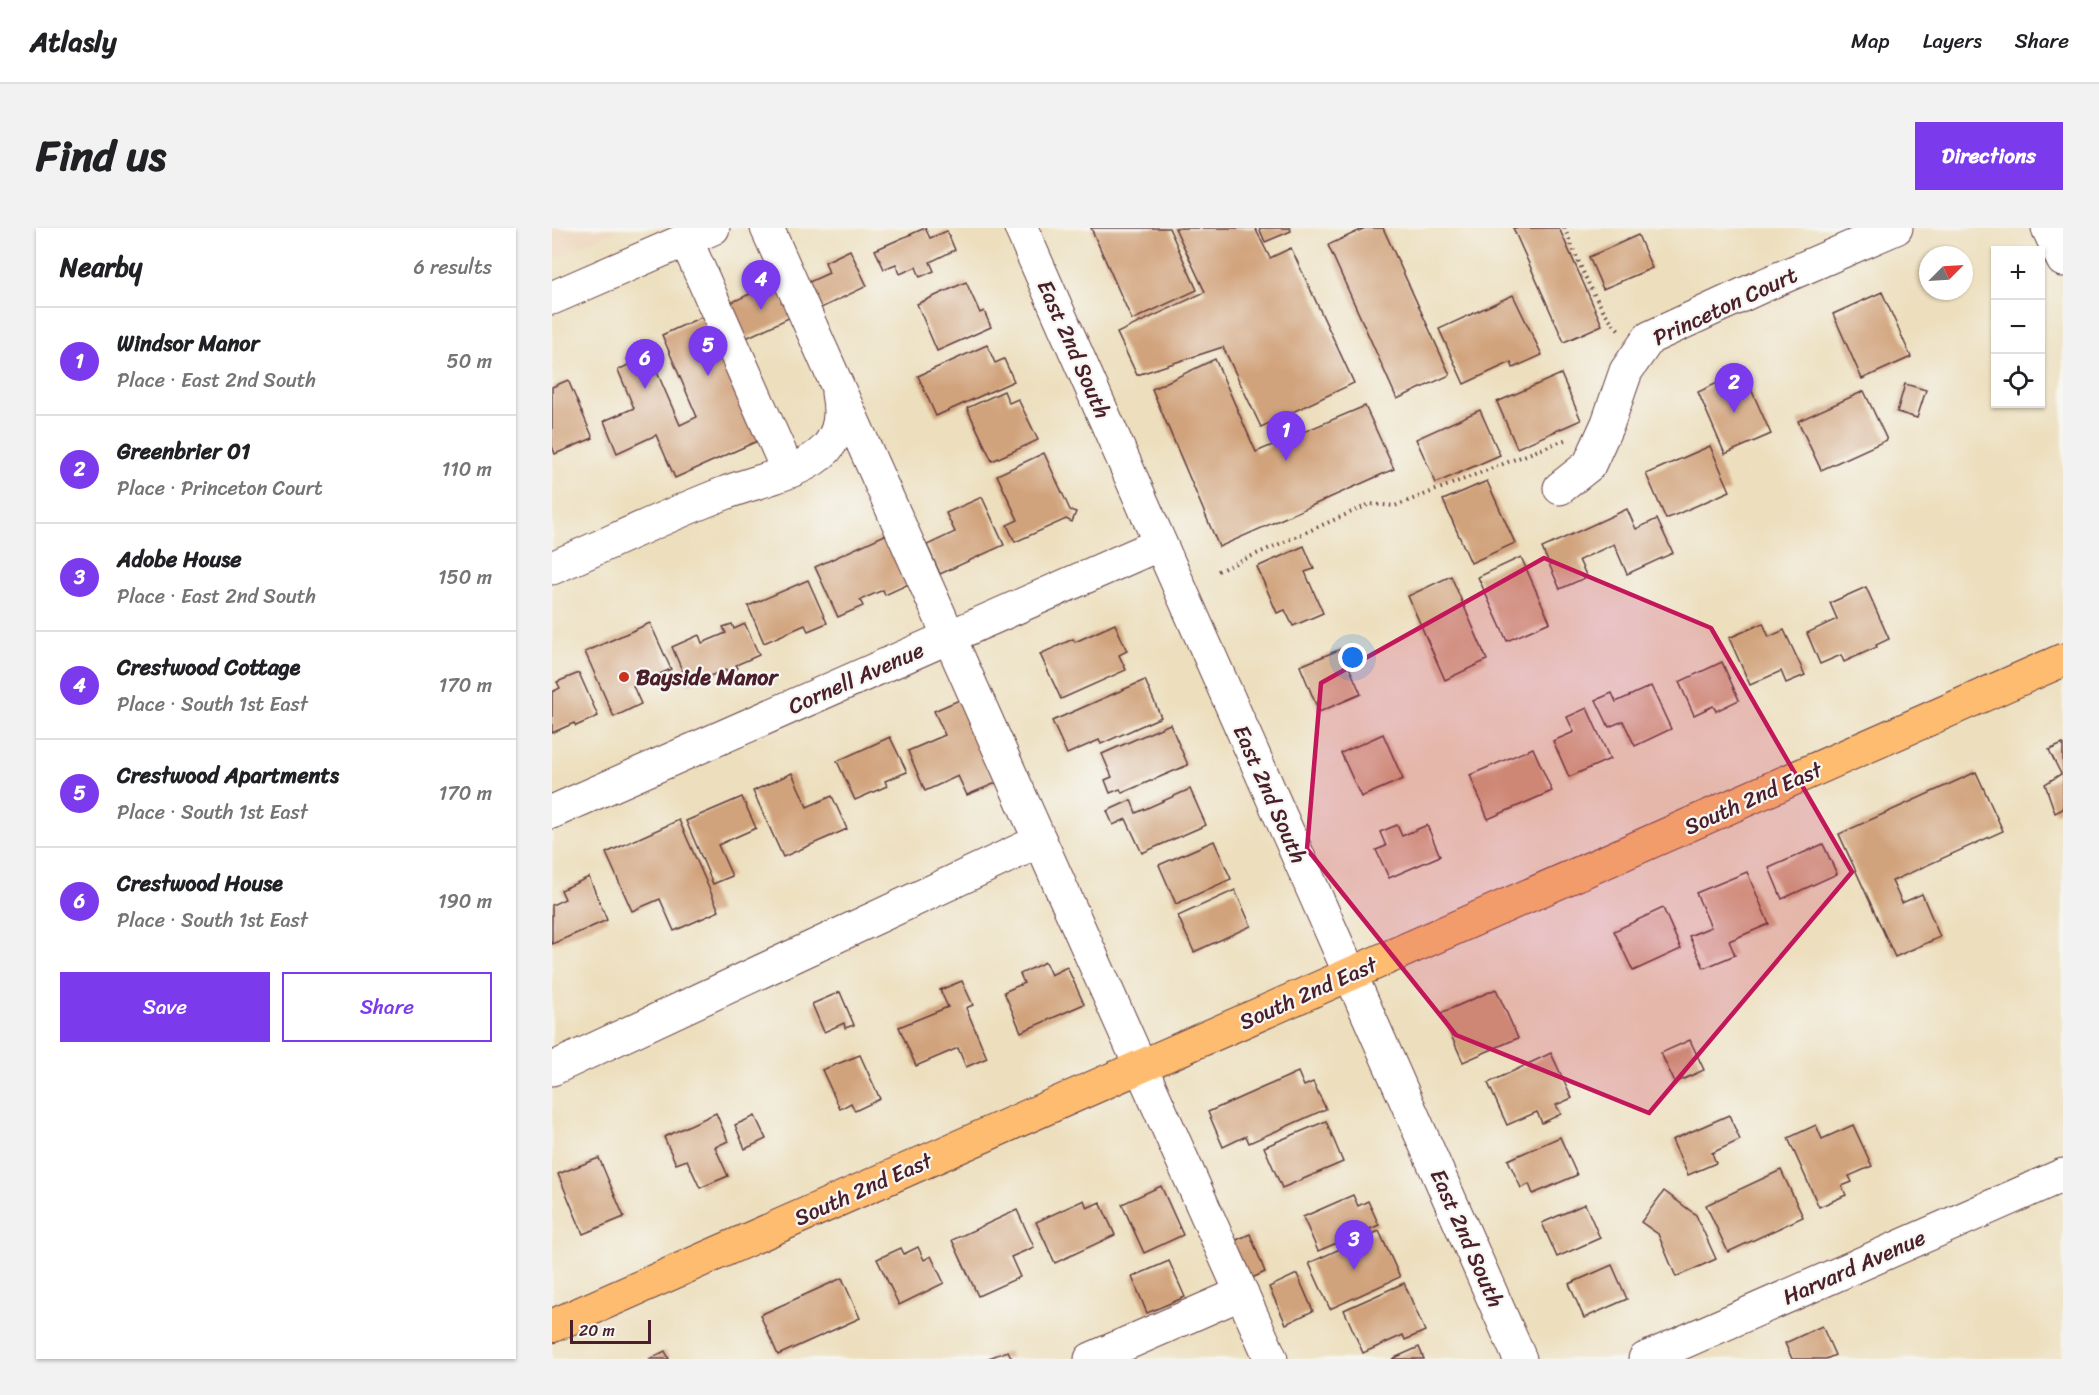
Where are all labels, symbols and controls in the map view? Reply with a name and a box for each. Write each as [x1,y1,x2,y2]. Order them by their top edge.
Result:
text: Atlasly [30,17,117,66]
text: Map [1851,22,1890,60]
text: Layers [1923,22,1982,60]
text: Share [2015,22,2069,60]
text: Find us [36,119,166,193]
button: Directions [1915,122,2063,190]
text: Nearby [60,244,142,290]
north arrow [1919,246,1973,300]
map controls [1991,246,2045,408]
button: + [1991,246,2045,300]
text: 6 results [413,250,492,285]
street label: Princeton Court [1646,255,1804,357]
pin: 4 [742,260,780,310]
street label: East 2nd South [1026,273,1122,425]
button: − [1991,300,2045,354]
text: Windsor Manor [117,324,259,363]
pin: 5 [688,326,728,376]
pin: 6 [626,340,664,389]
text: 1 [75,344,84,379]
text: 50 m [447,344,492,379]
button: locate [1991,354,2045,408]
text: Place · East 2nd South [117,363,316,398]
pin: 2 [1714,364,1754,413]
pin: 1 [1266,412,1306,461]
text: Greenbrier 01 [117,432,250,471]
text: 2 [74,452,85,487]
text: 110 m [442,452,492,487]
text: Place · Princeton Court [117,471,323,506]
text: Adobe House [117,540,242,579]
text: 3 [74,560,85,595]
text: 150 m [438,560,492,595]
text: Place · East 2nd South [117,579,316,614]
street label: Cornell Avenue [782,631,930,725]
your location [1338,643,1367,672]
text: Crestwood Cottage [117,648,300,687]
place label: Bayside Manor [636,658,779,697]
text: 4 [73,668,86,703]
text: 170 m [439,668,492,703]
marker: Bayside Manor [617,670,631,684]
text: Place · South 1st East [117,687,308,722]
street label: East 2nd South [1222,718,1318,870]
street label: South 2nd East [1678,750,1829,846]
text: Crestwood Apartments [117,756,339,795]
text: 5 [73,776,86,811]
text: 170 m [439,776,492,811]
text: Place · South 1st East [117,795,308,830]
text: Crestwood House [117,864,283,903]
text: 6 [74,884,85,919]
text: 190 m [438,884,492,919]
text: Place · South 1st East [117,903,308,938]
street label: South 2nd East [1233,945,1384,1041]
button: Save [60,972,270,1042]
button: Share [282,972,492,1042]
street label: South 2nd East [788,1141,939,1237]
street label: East 2nd South [1419,1162,1515,1314]
street label: Harvard Avenue [1776,1218,1932,1316]
pin: 3 [1334,1220,1374,1270]
text: 20 m [579,1316,615,1345]
scale bar [570,1317,651,1344]

